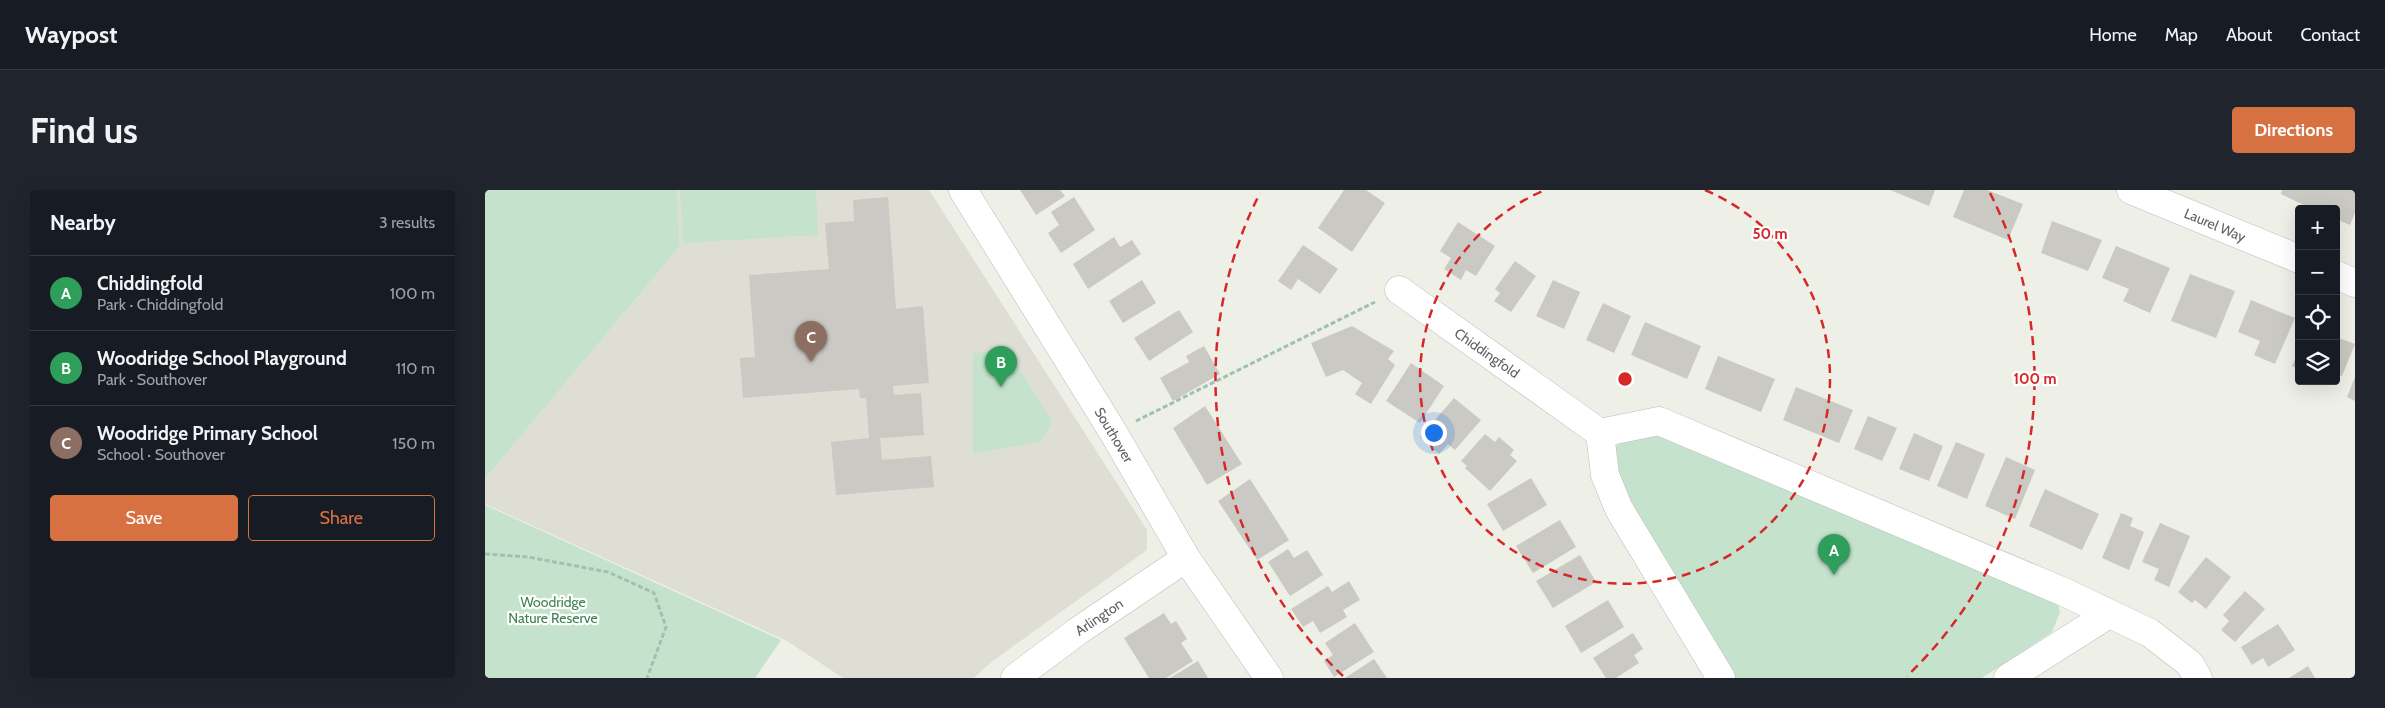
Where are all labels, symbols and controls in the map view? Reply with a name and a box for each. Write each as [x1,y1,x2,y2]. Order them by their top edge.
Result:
text: Waypost [25,20,117,49]
text: Home [2089,24,2137,46]
text: Map [2165,24,2198,46]
text: About [2226,24,2272,46]
text: Contact [2300,24,2360,46]
button: Directions [2232,107,2355,153]
text: Find us [30,109,138,152]
street label: Laurel Way [2182,204,2248,246]
map controls [2295,205,2340,385]
button: + [2295,205,2340,250]
text: Nearby [50,210,116,235]
text: 3 results [379,213,435,232]
text: 50 m [1752,225,1788,243]
button: − [2295,250,2340,295]
text: Chiddingfold [97,272,203,295]
text: A [61,284,71,303]
text: 100 m [390,284,435,303]
text: Park · Chiddingfold [97,295,223,314]
button: locate [2295,295,2340,340]
pin: C [795,321,827,362]
street label: Chiddingfold [1451,324,1523,382]
button: layers [2295,340,2340,385]
pin: B [985,346,1017,387]
text: Woodridge School Playground [97,347,347,370]
text: B [61,359,71,378]
text: 110 m [396,359,435,378]
text: Park · Southover [97,370,207,389]
centre of rings [1616,370,1634,388]
text: 100 m [2013,370,2057,388]
street label: Southover [1090,404,1138,466]
your location [1421,420,1447,446]
text: Woodridge Primary School [97,422,318,445]
text: C [61,434,71,453]
text: 150 m [392,434,435,453]
text: School · Southover [97,445,225,464]
button: Save [50,495,238,541]
button: Share [248,495,435,541]
pin: A [1818,534,1850,575]
park label: Woodridge Nature Reserve [508,593,598,627]
street label: Arlington [1071,594,1127,640]

